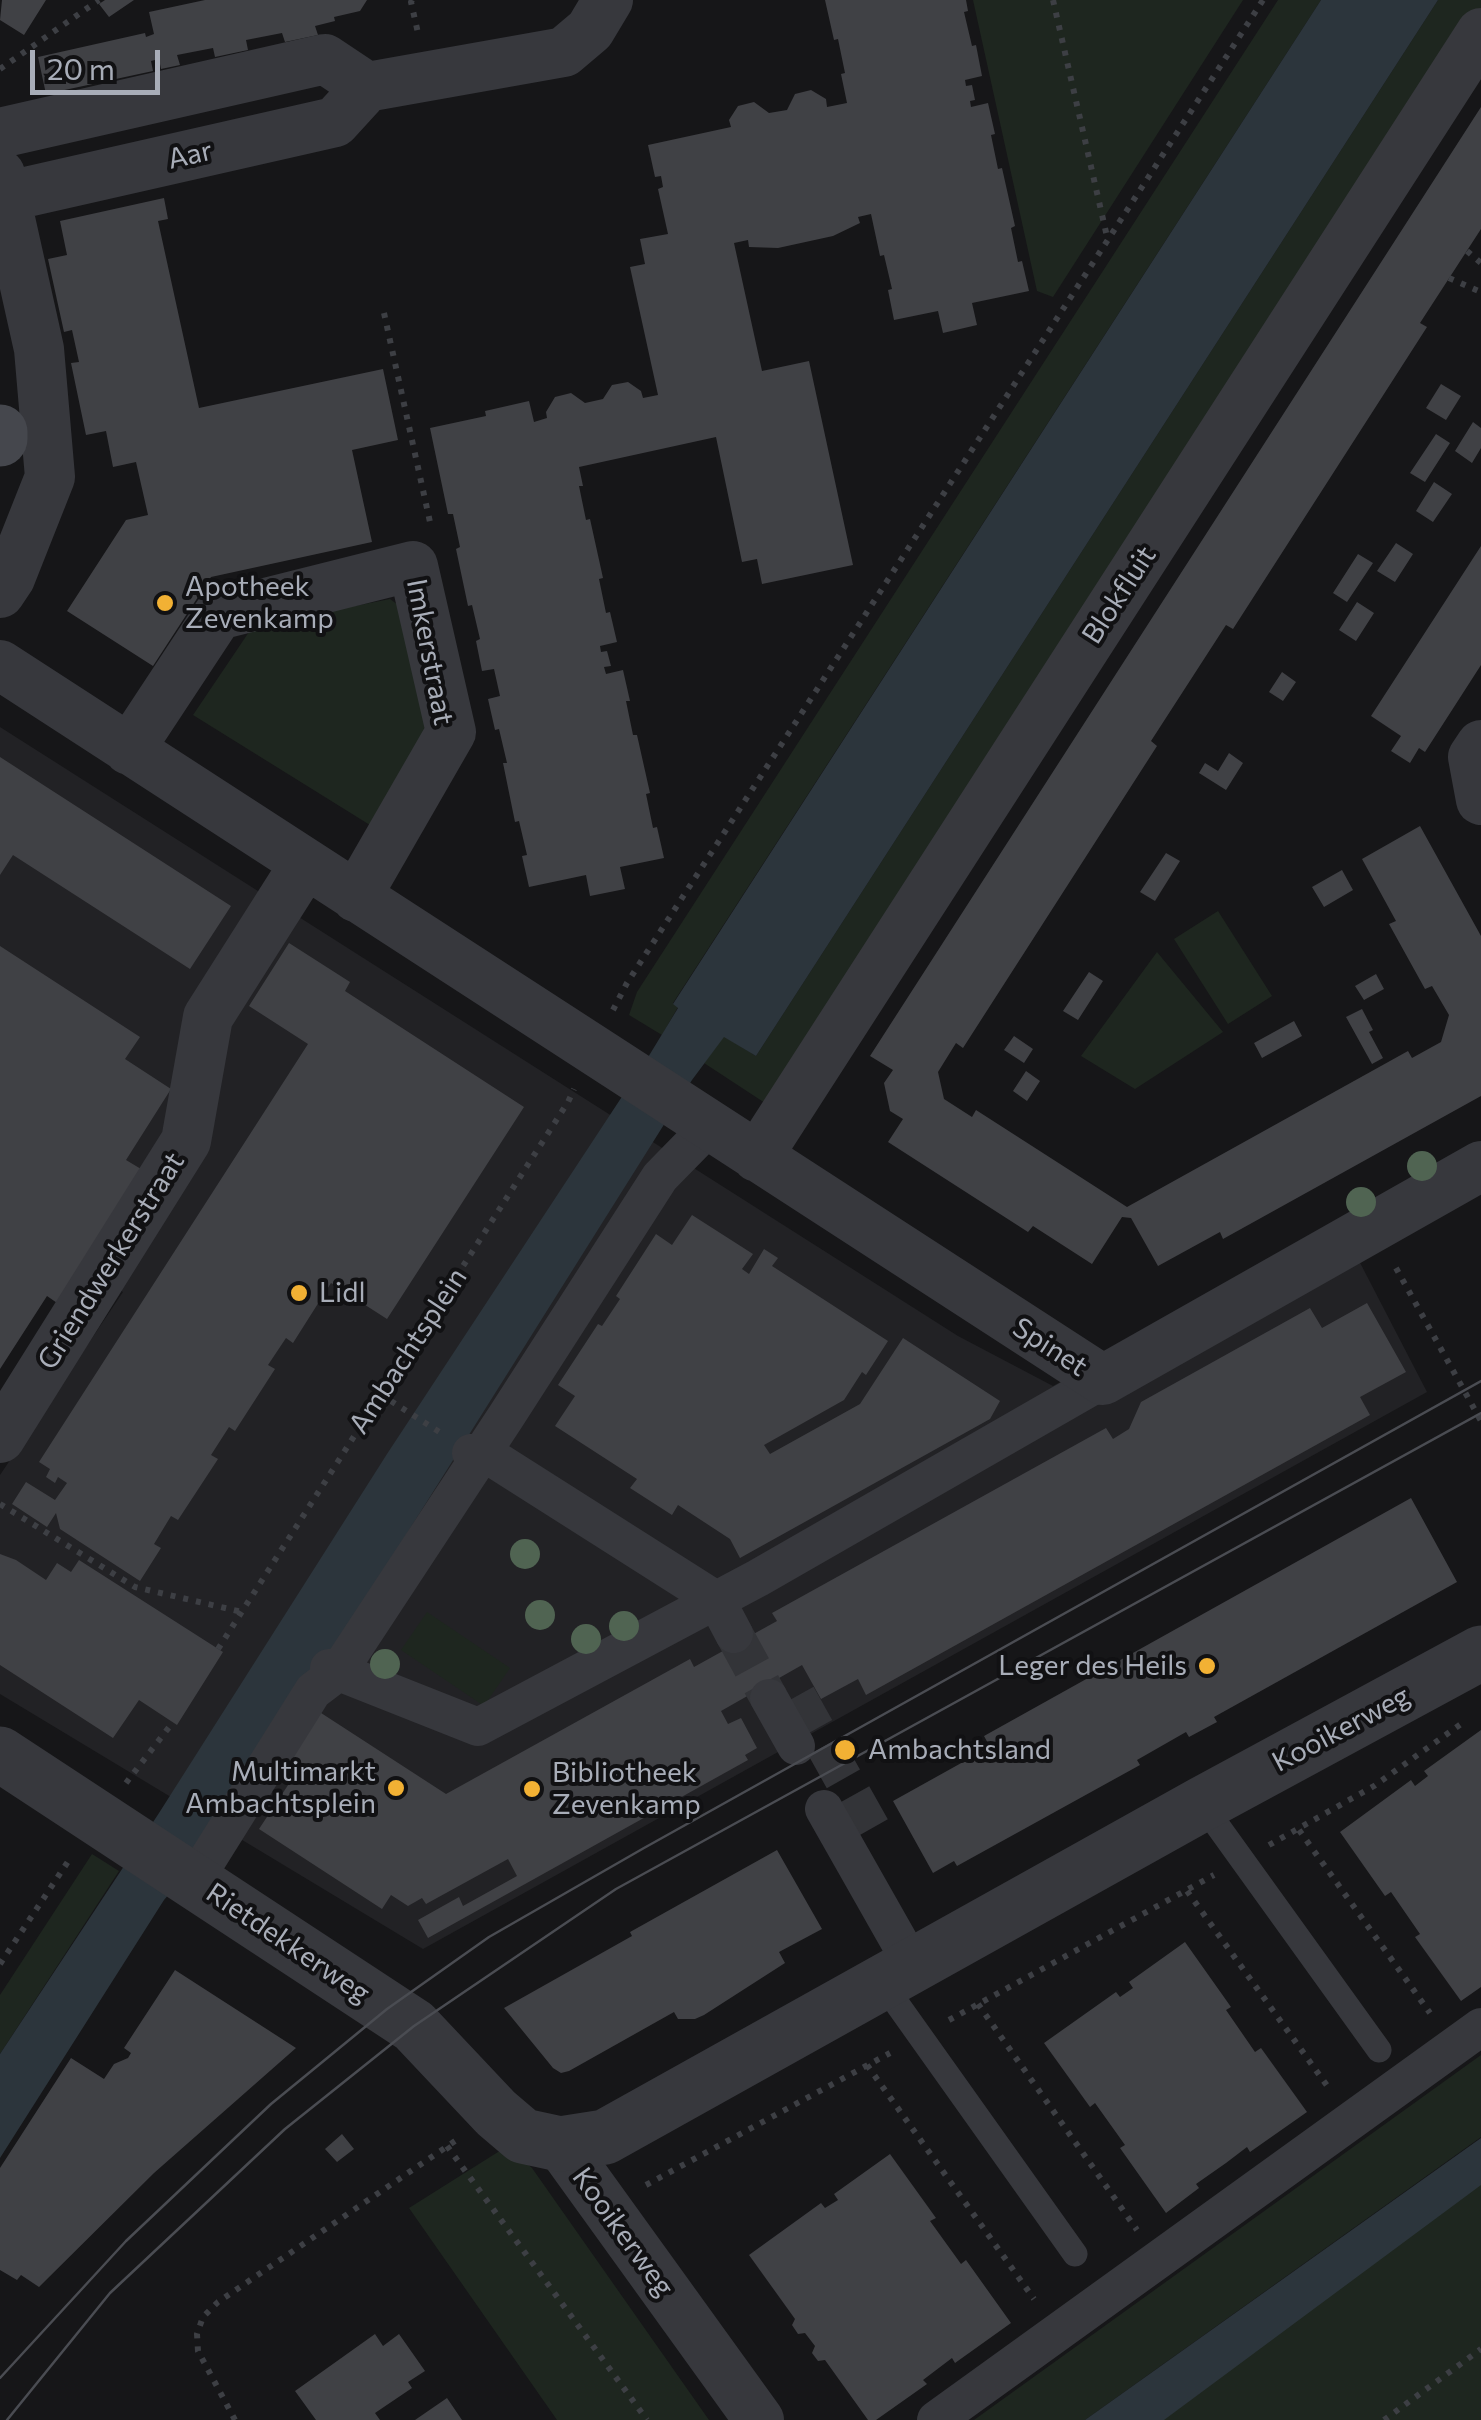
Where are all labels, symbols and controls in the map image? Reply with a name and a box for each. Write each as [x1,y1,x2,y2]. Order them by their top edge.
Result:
scale bar [35,30,165,92]
text: 20 m [47,49,115,86]
street label: Aar [164,134,216,176]
street label: Blokfluit [1075,540,1163,650]
place label: Apotheek Zevenkamp [185,570,334,636]
street label: Imkerstraat [399,576,461,728]
marker: Apotheek Zevenkamp [154,592,176,614]
street label: Griendwerkerstraat [31,1146,191,1376]
street label: Ambachtsplein [342,1262,474,1440]
place label: Lidl [319,1276,366,1310]
marker: Lidl [288,1282,310,1304]
street label: Spinet [1006,1311,1094,1383]
place label: Leger des Heils [998,1649,1187,1683]
marker: Leger des Heils [1196,1655,1218,1677]
street label: Kooikerweg [1267,1679,1415,1779]
place label: Ambachtsland [868,1733,1051,1767]
marker: Ambachtsland [832,1737,858,1763]
place label: Multimarkt Ambachtsplein [185,1755,376,1821]
place label: Bibliotheek Zevenkamp [552,1756,701,1822]
marker: Multimarkt Ambachtsplein [385,1777,407,1799]
marker: Bibliotheek Zevenkamp [521,1778,543,1800]
street label: Rietdekkerweg [200,1876,376,2010]
street label: Kooikerweg [565,2161,681,2303]

